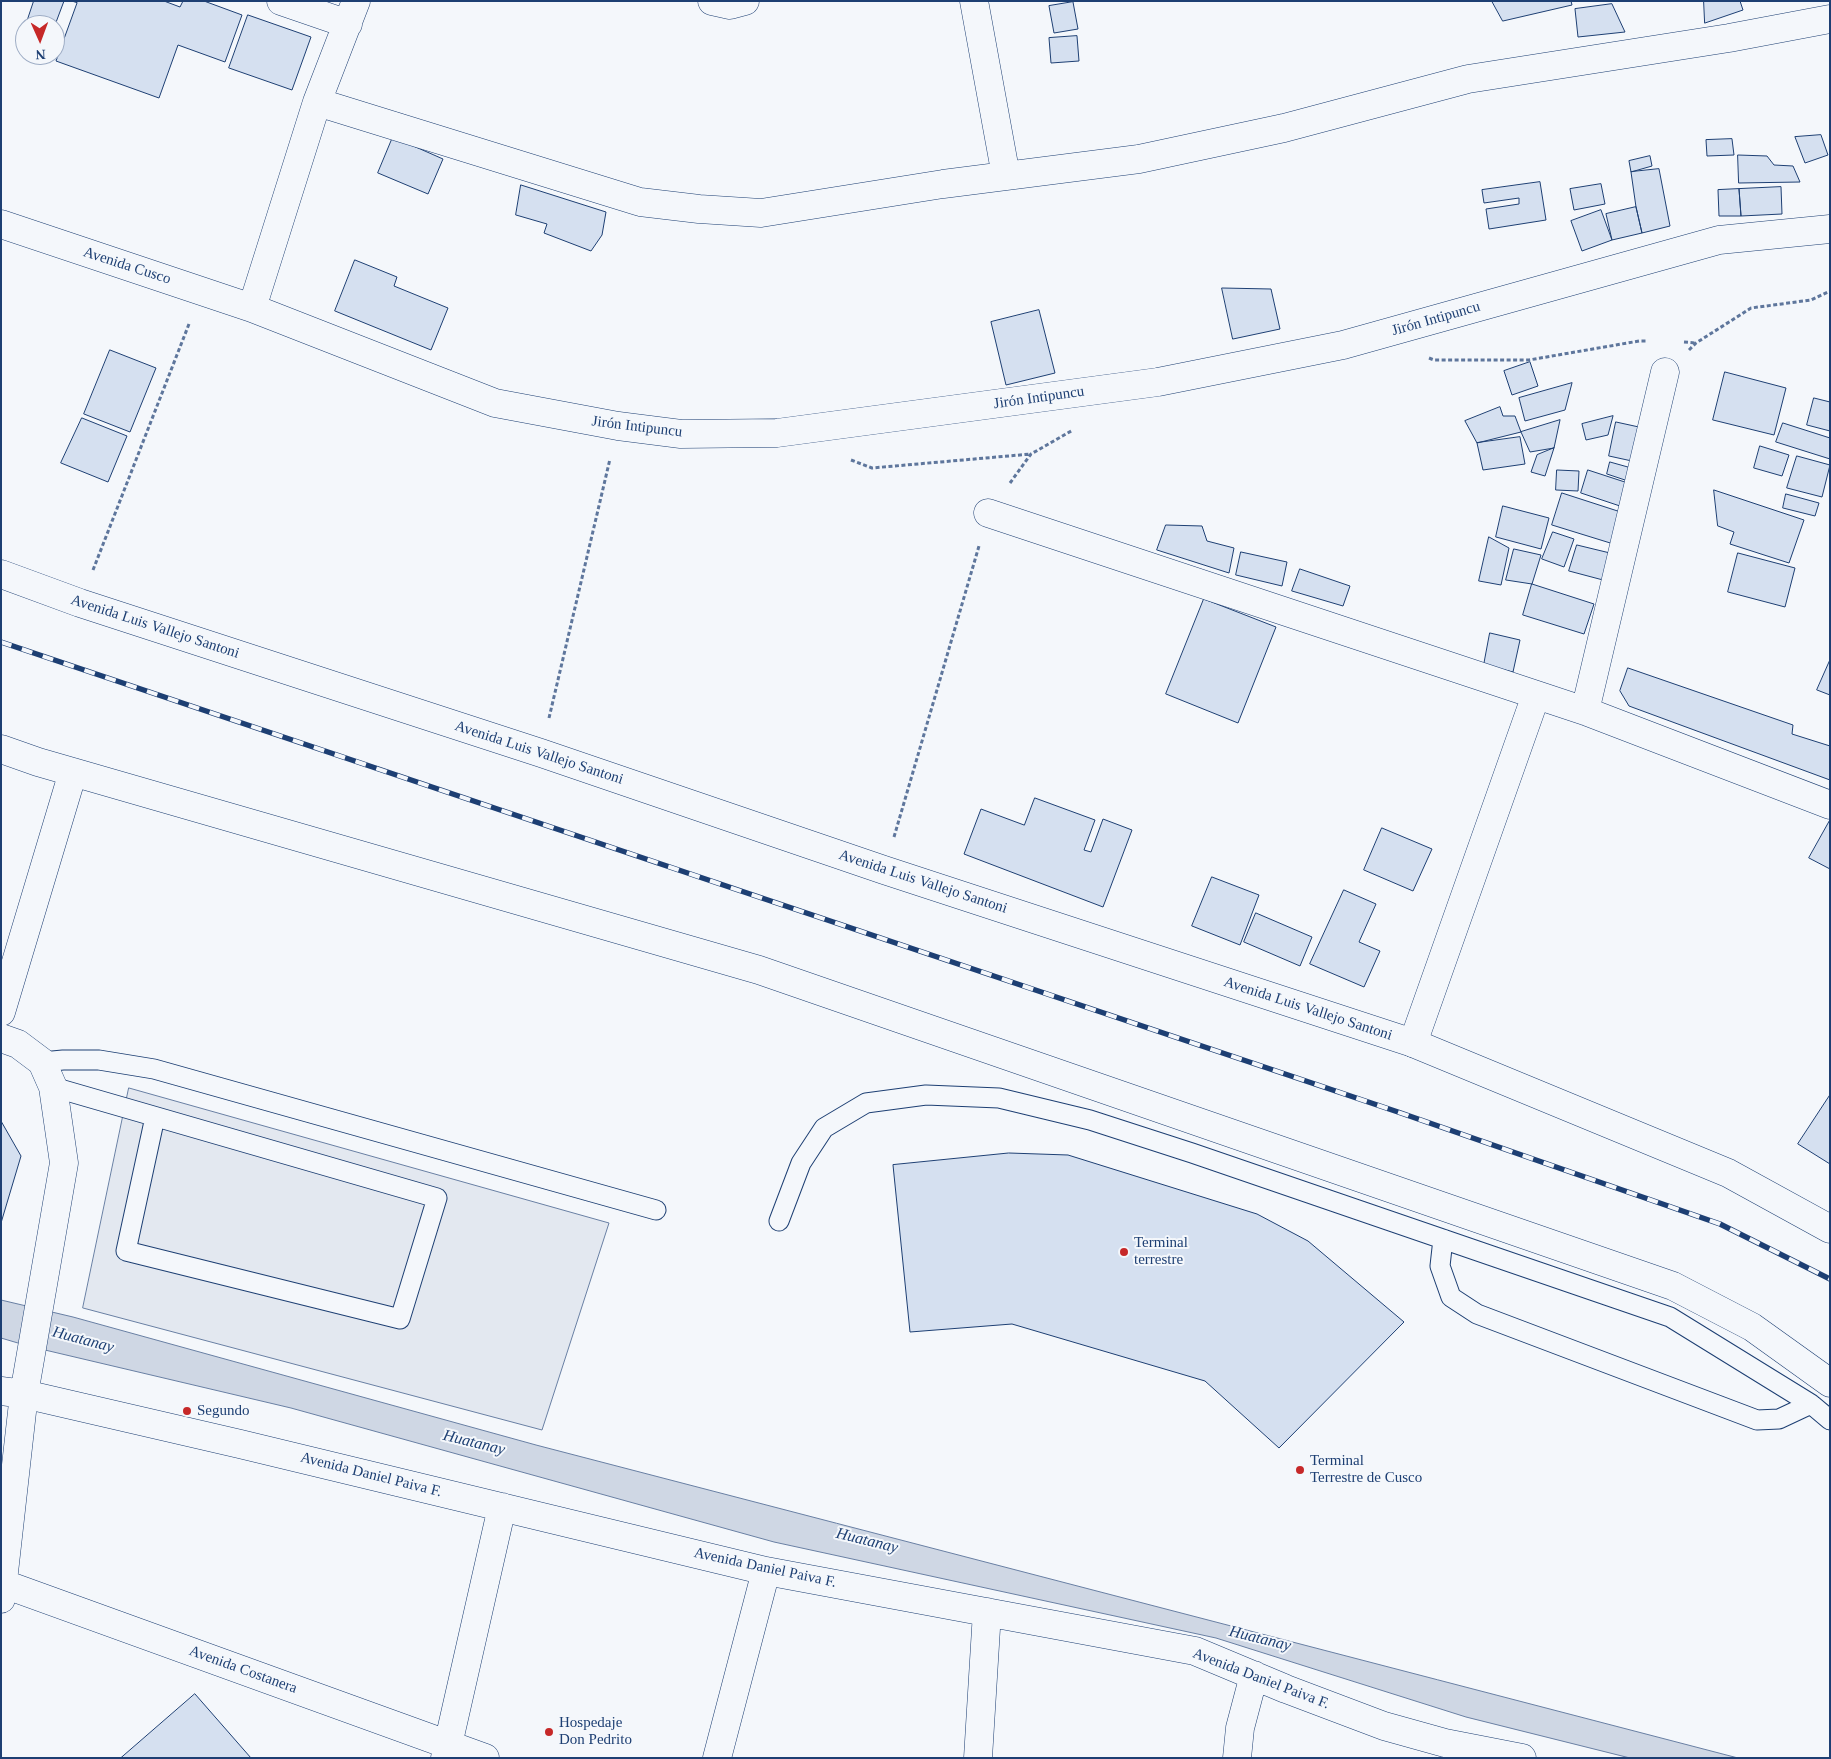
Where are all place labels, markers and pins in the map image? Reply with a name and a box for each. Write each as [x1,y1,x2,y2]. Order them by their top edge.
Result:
place label: Terminal terrestre [1134,1234,1188,1269]
marker: Terminal terrestre [1118,1246,1130,1258]
place label: Segundo [197,1402,250,1420]
marker: Segundo [181,1405,193,1417]
place label: Terminal Terrestre de Cusco [1310,1452,1422,1487]
marker: Terminal Terrestre de Cusco [1294,1464,1306,1476]
place label: Hospedaje Don Pedrito [559,1714,632,1749]
marker: Hospedaje Don Pedrito [543,1726,555,1738]

